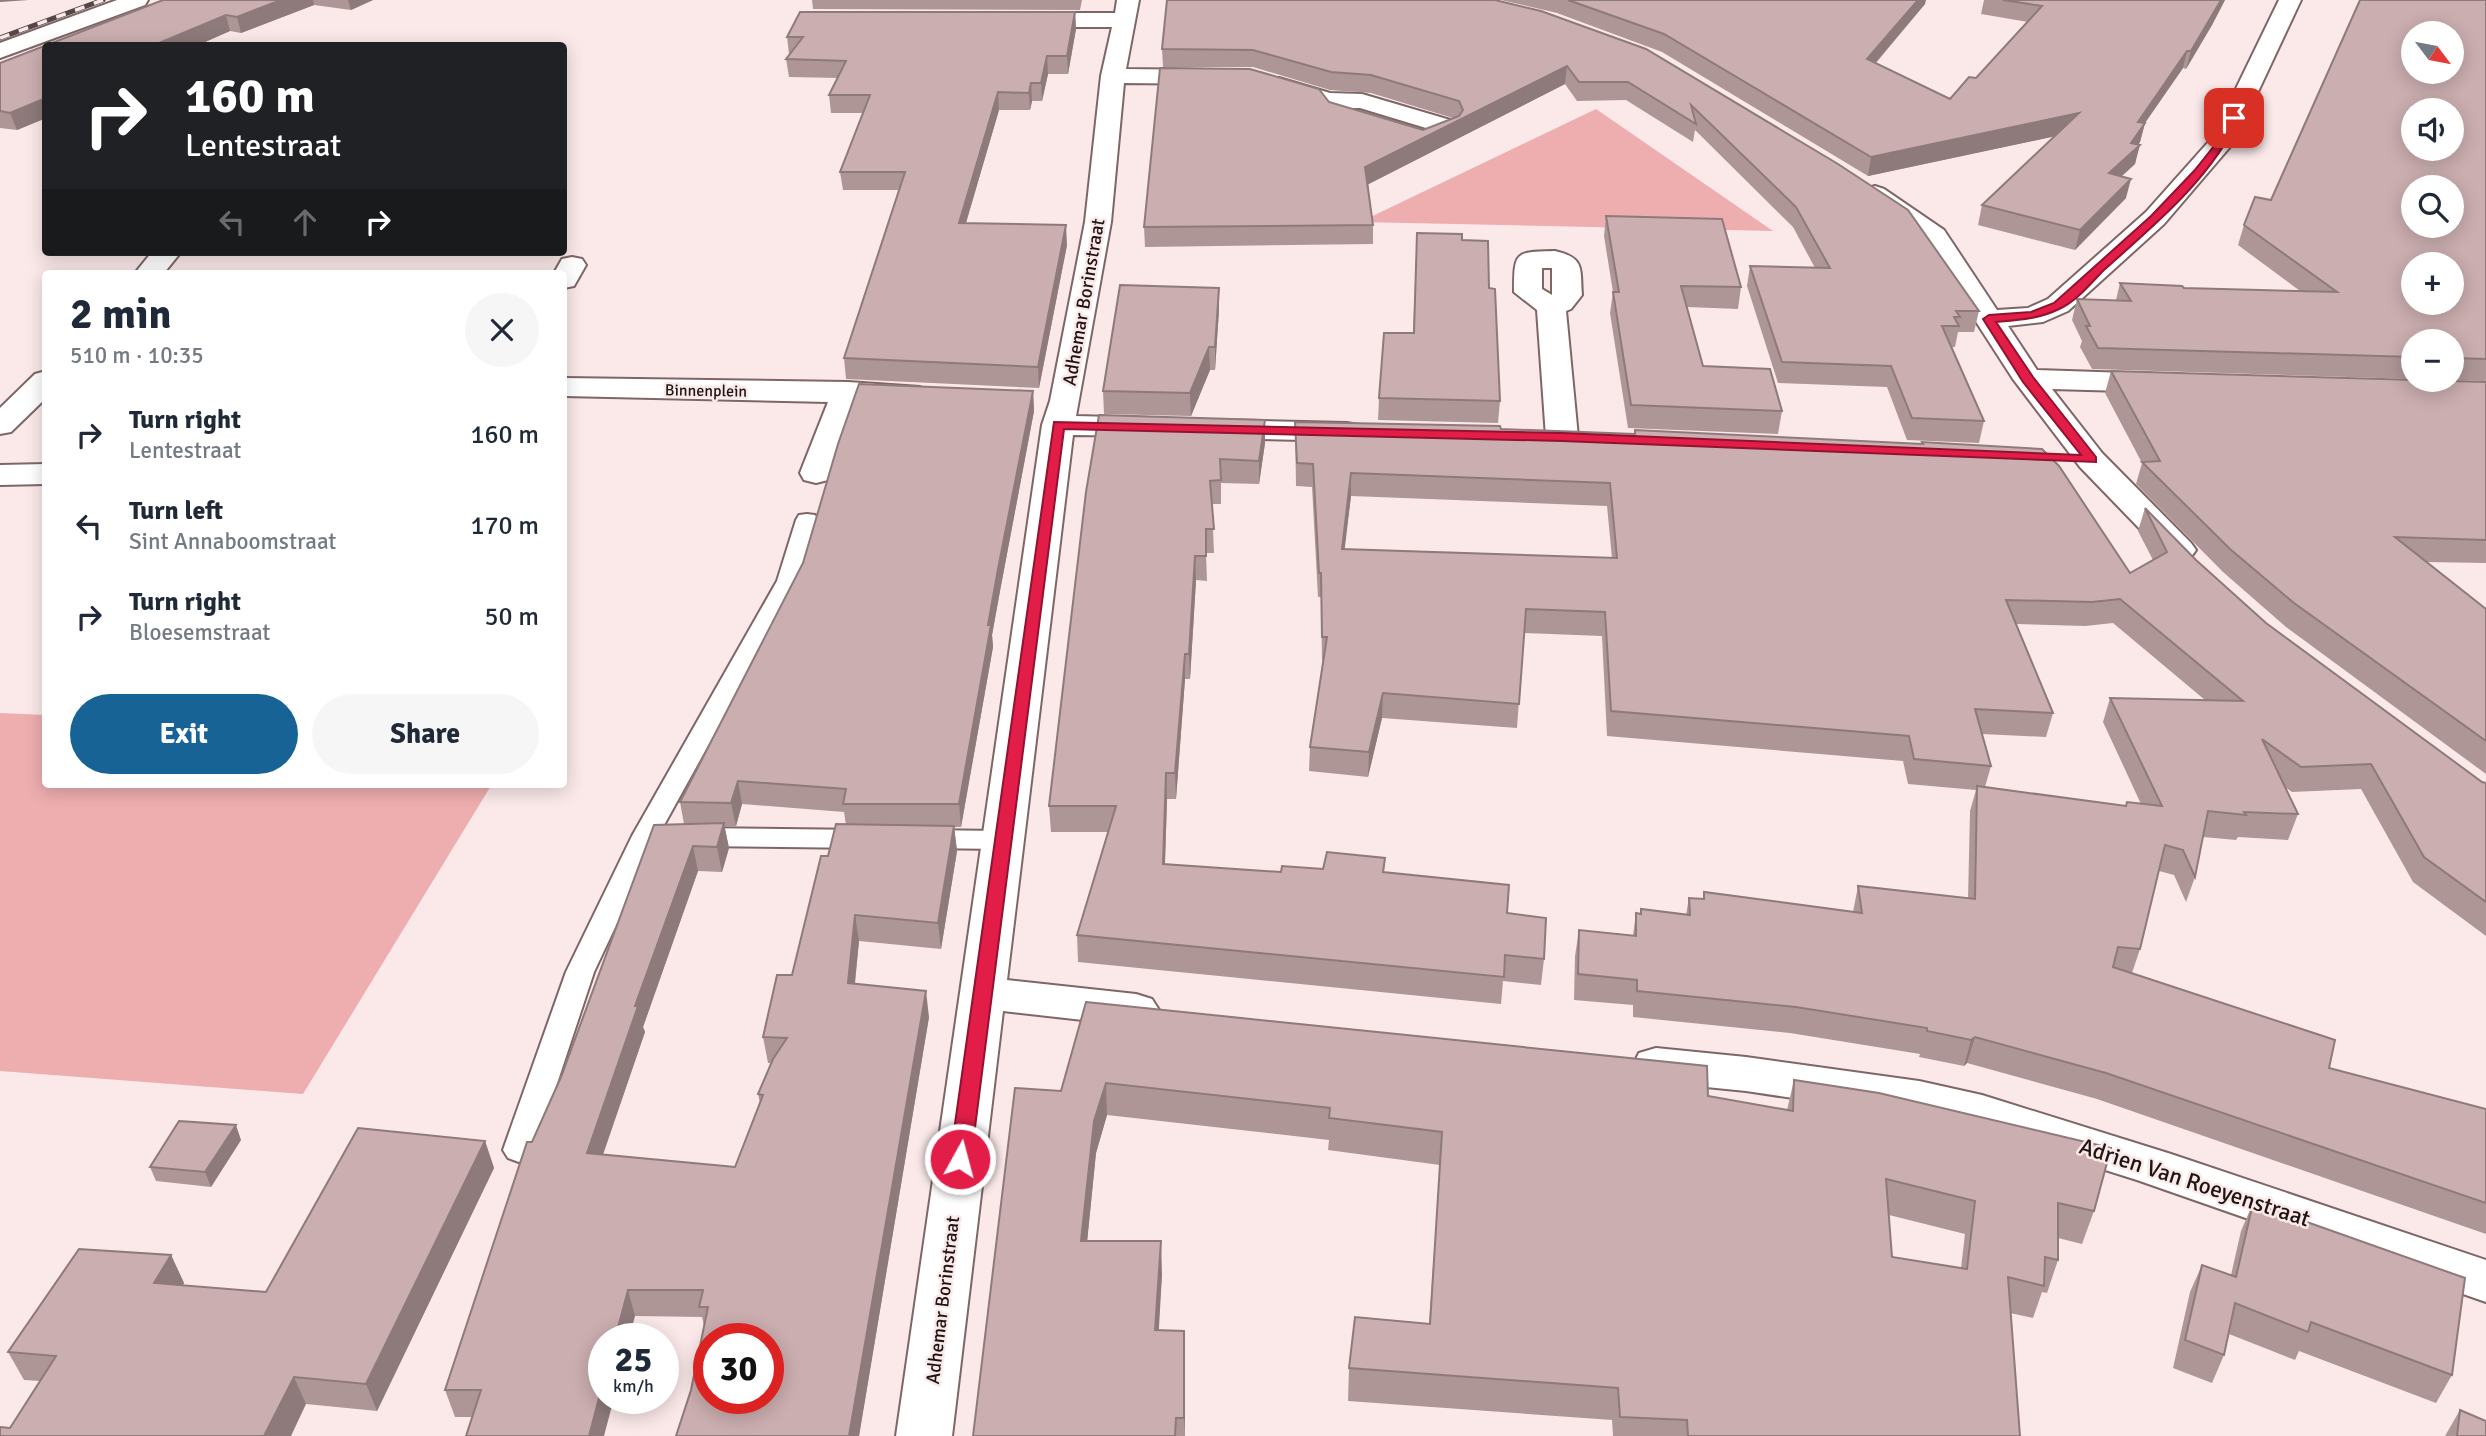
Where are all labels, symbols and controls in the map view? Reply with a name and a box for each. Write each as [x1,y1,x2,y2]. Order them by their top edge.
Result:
north arrow [2401,21,2464,84]
map controls [2401,21,2464,392]
text: 160 m [185,66,315,126]
icon: right [70,70,161,161]
pin [2204,88,2264,148]
button: sound [2401,98,2464,161]
icon: arrive [2215,99,2253,137]
text: Lentestraat [185,126,341,165]
button: search [2401,175,2464,238]
icon: left [213,203,251,241]
icon: ahead [286,203,324,241]
icon: right [359,203,397,241]
street label: Adhemar Borinstraat [1057,216,1111,388]
button: + [2401,252,2464,315]
text: 2 min [70,289,171,340]
button: close [465,293,539,367]
button: − [2401,329,2464,392]
text: 510 m · 10:35 [70,341,204,370]
street label: Binnenplein [665,380,747,402]
text: Turn right [129,404,241,436]
icon: right [70,416,108,454]
text: 160 m [470,419,539,451]
text: Lentestraat [129,436,241,465]
text: Turn left [129,495,223,527]
icon: left [70,507,108,545]
text: 170 m [470,510,539,542]
text: Sint Annaboomstraat [129,527,336,556]
text: Turn right [129,586,241,618]
icon: right [70,598,108,636]
text: 50 m [484,601,539,633]
text: Bloesemstraat [129,618,270,647]
button: Exit [70,694,298,774]
button: Share [312,694,539,774]
position arrow [923,1122,997,1196]
street label: Adrien Van Roeyenstraat [2076,1132,2314,1233]
street label: Adhemar Borinstraat [921,1214,965,1386]
speed limit sign: 30 [693,1323,784,1414]
text: 25 [615,1338,652,1381]
text: km/h [613,1375,654,1397]

